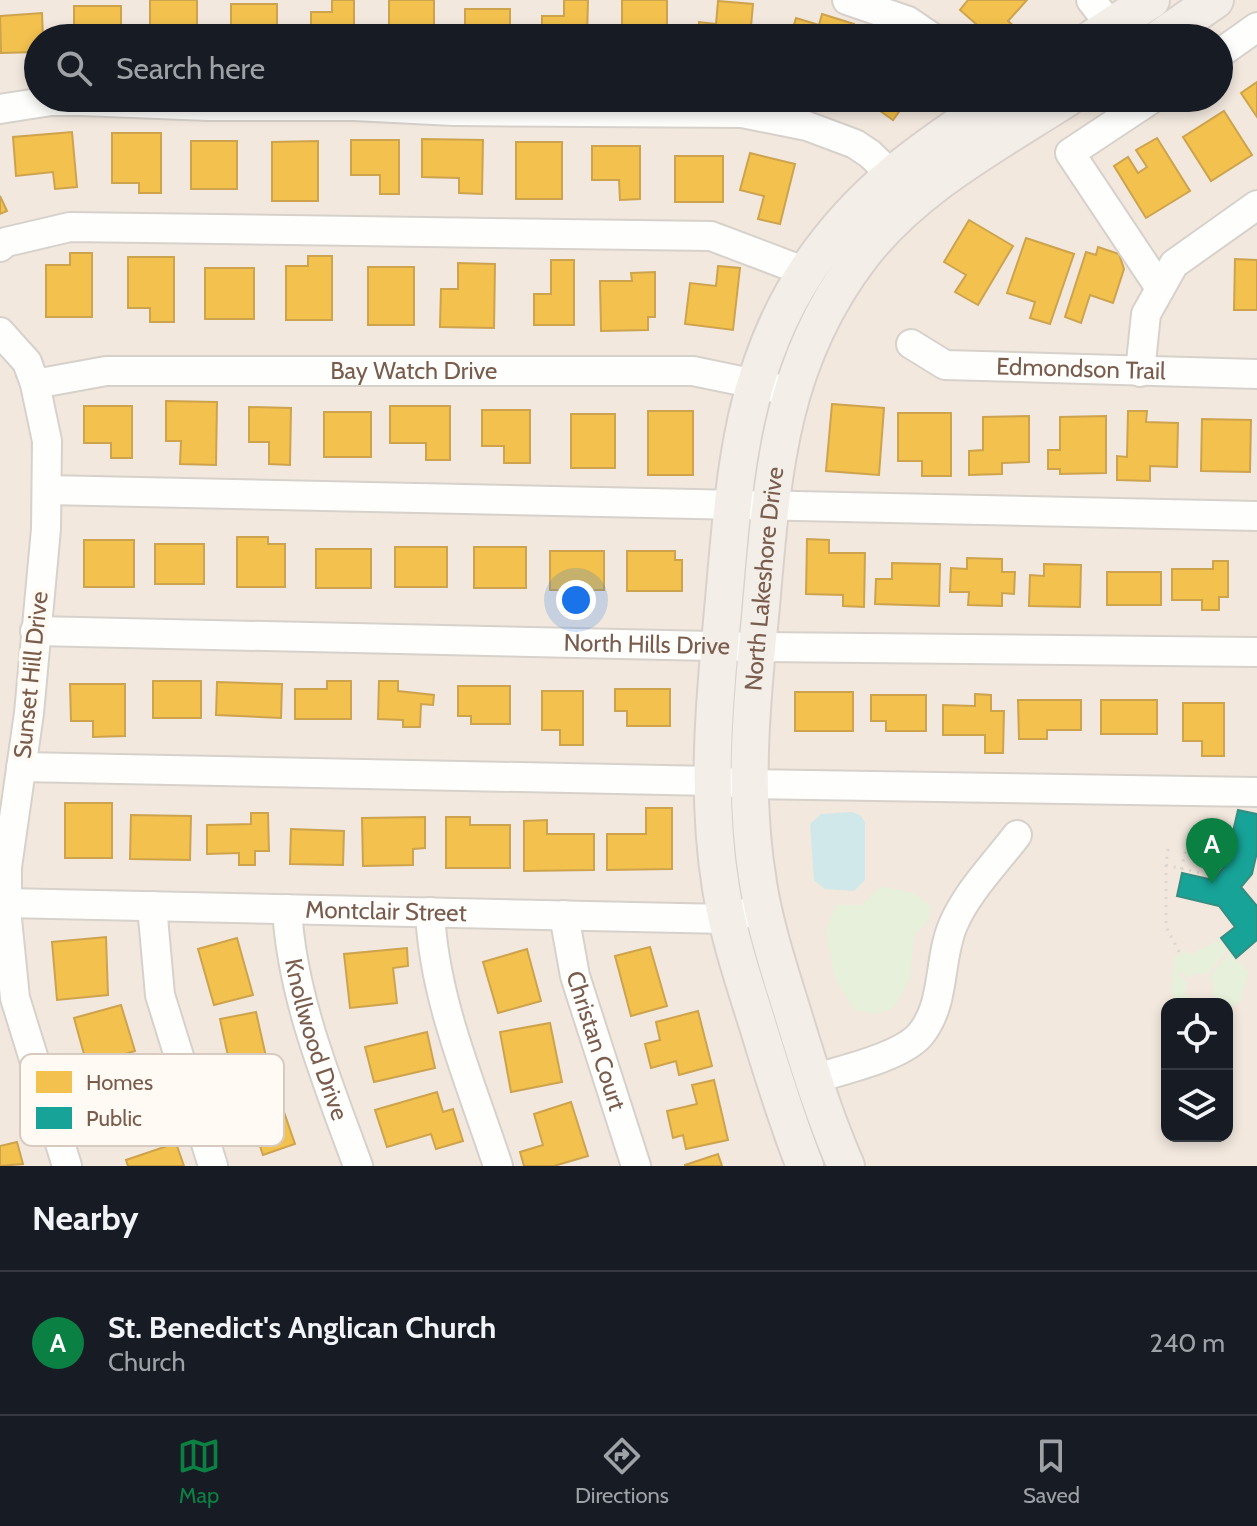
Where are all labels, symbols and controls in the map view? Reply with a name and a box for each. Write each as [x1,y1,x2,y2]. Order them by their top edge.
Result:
search box [24,24,1233,112]
icon: search [52,46,96,90]
text: Search here [116,50,265,87]
street label: Edmondson Trail [996,351,1167,385]
street label: Bay Watch Drive [330,356,497,385]
street label: North Lakeshore Drive [738,465,790,692]
your location [556,580,596,620]
street label: Sunset Hill Drive [7,590,54,760]
street label: North Hills Drive [563,628,730,660]
pin: A [1186,818,1238,884]
street label: Montclair Street [305,895,467,927]
street label: Knollwood Drive [279,956,355,1124]
street label: Christan Court [560,967,632,1114]
map controls [1161,998,1233,1142]
button: locate [1161,998,1233,1070]
legend [20,1054,284,1146]
text: Homes [86,1069,153,1096]
button: layers [1161,1070,1233,1142]
text: Public [86,1105,142,1132]
text: Nearby [32,1197,139,1239]
text: St. Benedict's Anglican Church [108,1309,496,1346]
text: A [50,1327,66,1359]
text: 240 m [1150,1327,1225,1359]
text: Church [108,1346,186,1378]
tab: Map [177,1434,221,1509]
tab: Directions [575,1434,669,1509]
tab: Saved [1023,1434,1080,1509]

